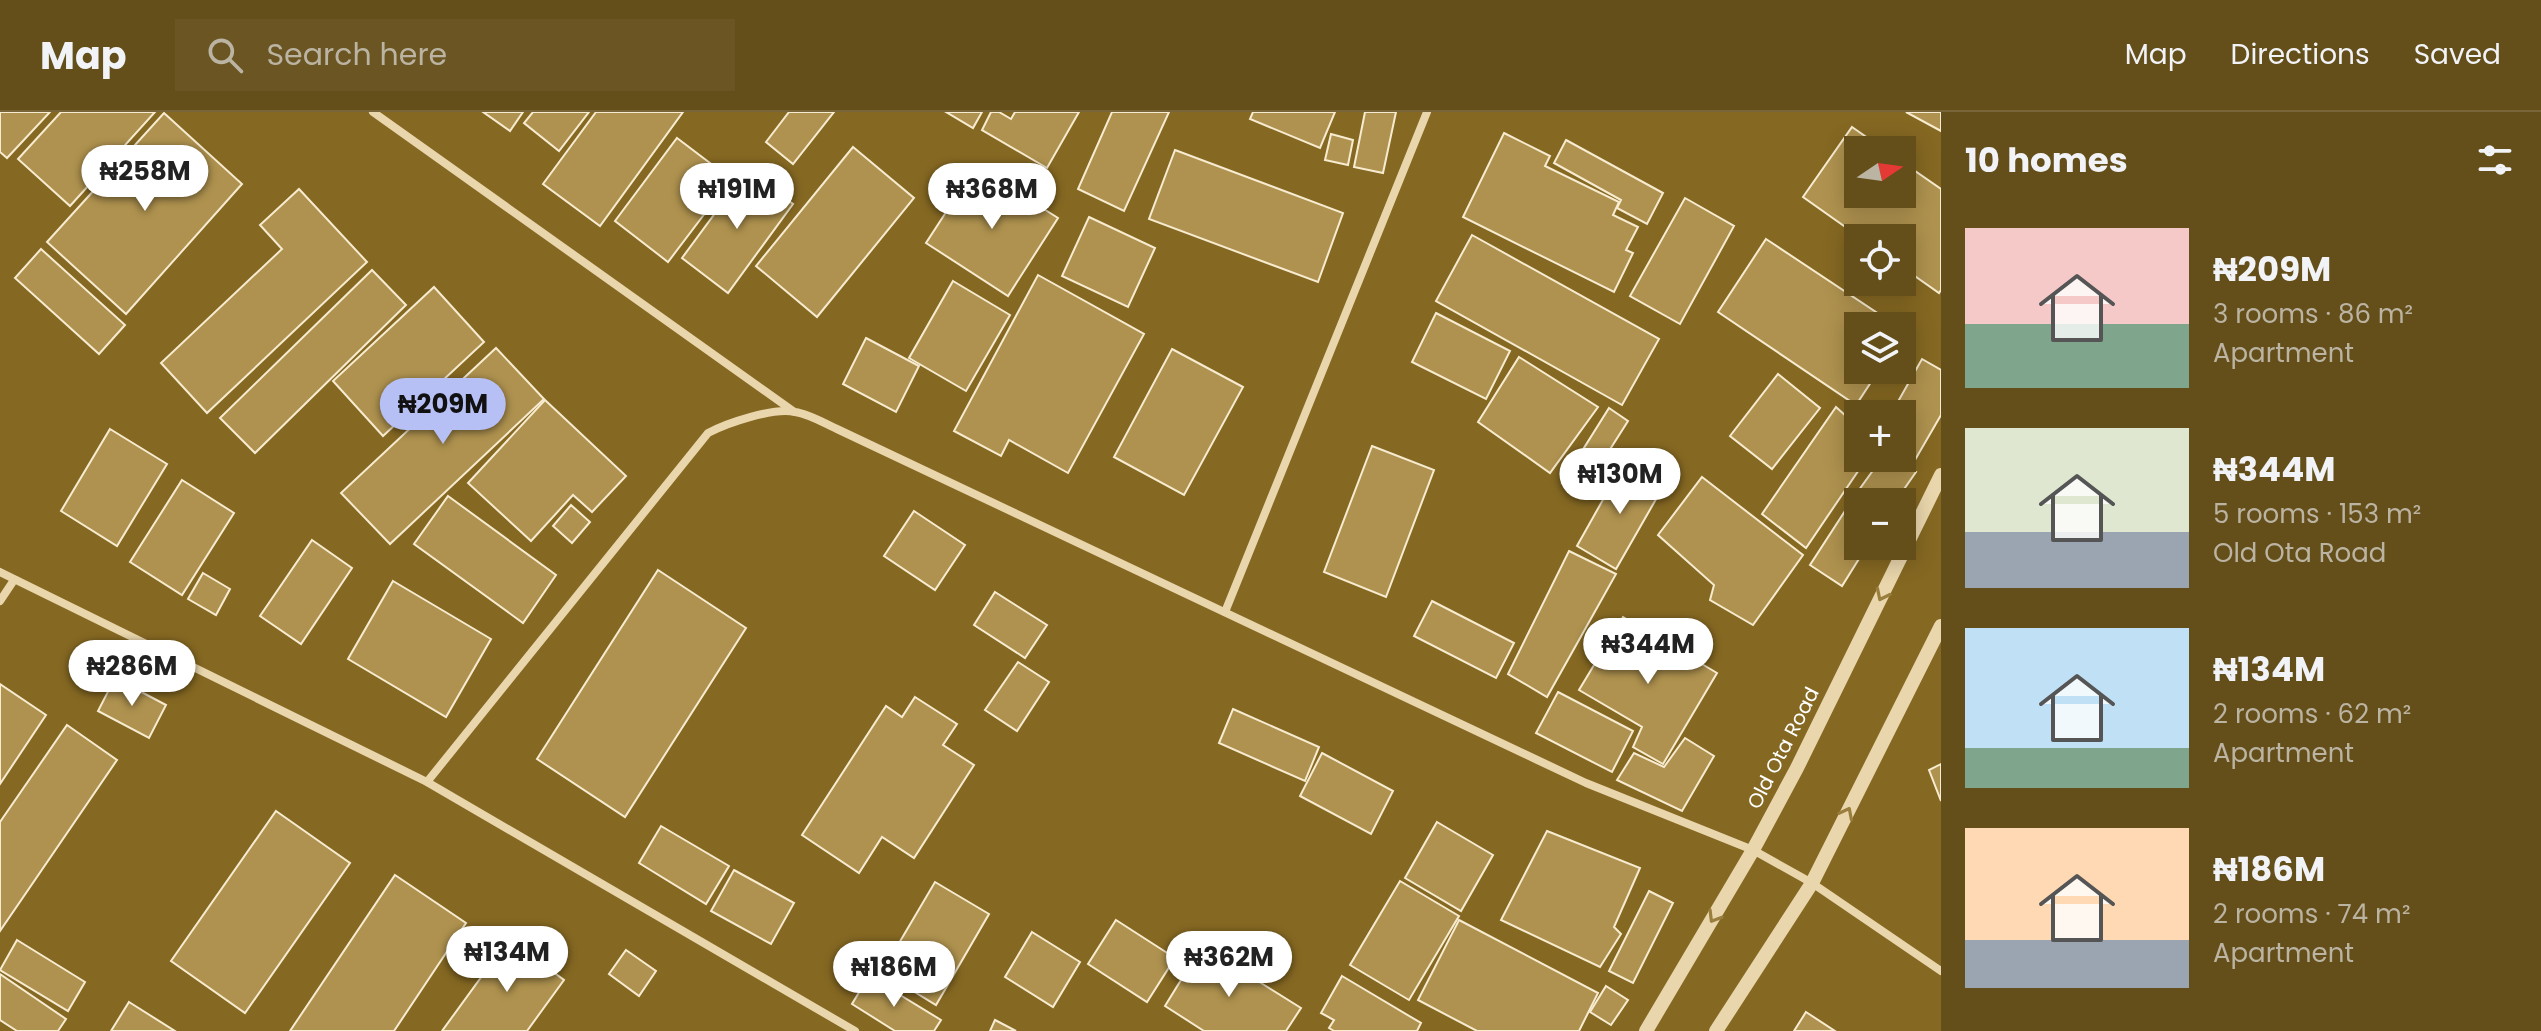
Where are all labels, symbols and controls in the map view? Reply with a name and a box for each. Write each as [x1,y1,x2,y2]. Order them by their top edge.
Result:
search box [175,19,735,91]
text: Map [40,29,127,82]
icon: search [203,33,247,77]
text: Search here [267,33,447,76]
text: Map [2125,35,2187,74]
text: Directions [2231,35,2370,74]
text: Saved [2414,35,2501,74]
north arrow [1844,136,1916,208]
map controls [1844,136,1916,560]
text: 10 homes [1965,136,2128,184]
icon: filters [2473,138,2517,182]
pin: ₦258M [89,145,201,213]
text: ₦258M [99,153,191,189]
pin: ₦191M [681,163,793,231]
pin: ₦368M [936,163,1048,231]
text: ₦191M [698,171,776,207]
text: ₦368M [946,171,1038,207]
button: locate [1844,224,1916,296]
text: ₦209M [2213,245,2331,293]
icon: home [2029,260,2125,356]
text: 3 rooms · 86 m² [2213,296,2413,332]
button: layers [1844,312,1916,384]
text: Apartment [2213,335,2354,371]
pin: ₦209M [387,378,499,446]
text: ₦209M [398,386,488,422]
button: + [1844,400,1916,472]
text: ₦344M [2213,445,2335,493]
pin: ₦130M [1564,448,1676,516]
text: ₦130M [1577,456,1663,492]
icon: home [2029,460,2125,556]
button: − [1844,488,1916,560]
text: 5 rooms · 153 m² [2213,496,2421,532]
text: Old Ota Road [2213,535,2386,571]
one-way arrow [1876,587,1892,602]
pin: ₦344M [1592,618,1704,686]
text: ₦344M [1601,626,1695,662]
pin: ₦286M [76,640,188,708]
text: ₦134M [2213,645,2325,693]
text: ₦286M [87,648,177,684]
icon: home [2029,660,2125,756]
street label: Old Ota Road [1740,682,1826,814]
text: 2 rooms · 62 m² [2213,696,2411,732]
text: Apartment [2213,735,2354,771]
one-way arrow [1837,807,1853,822]
text: ₦186M [2213,845,2325,893]
icon: home [2029,860,2125,956]
text: 2 rooms · 74 m² [2213,896,2410,932]
one-way arrow [1708,908,1724,923]
pin: ₦134M [451,926,563,994]
pin: ₦362M [1173,931,1285,999]
text: ₦134M [464,934,550,970]
text: Apartment [2213,935,2354,971]
text: ₦362M [1184,939,1274,975]
pin: ₦186M [838,941,950,1009]
text: ₦186M [851,949,937,985]

